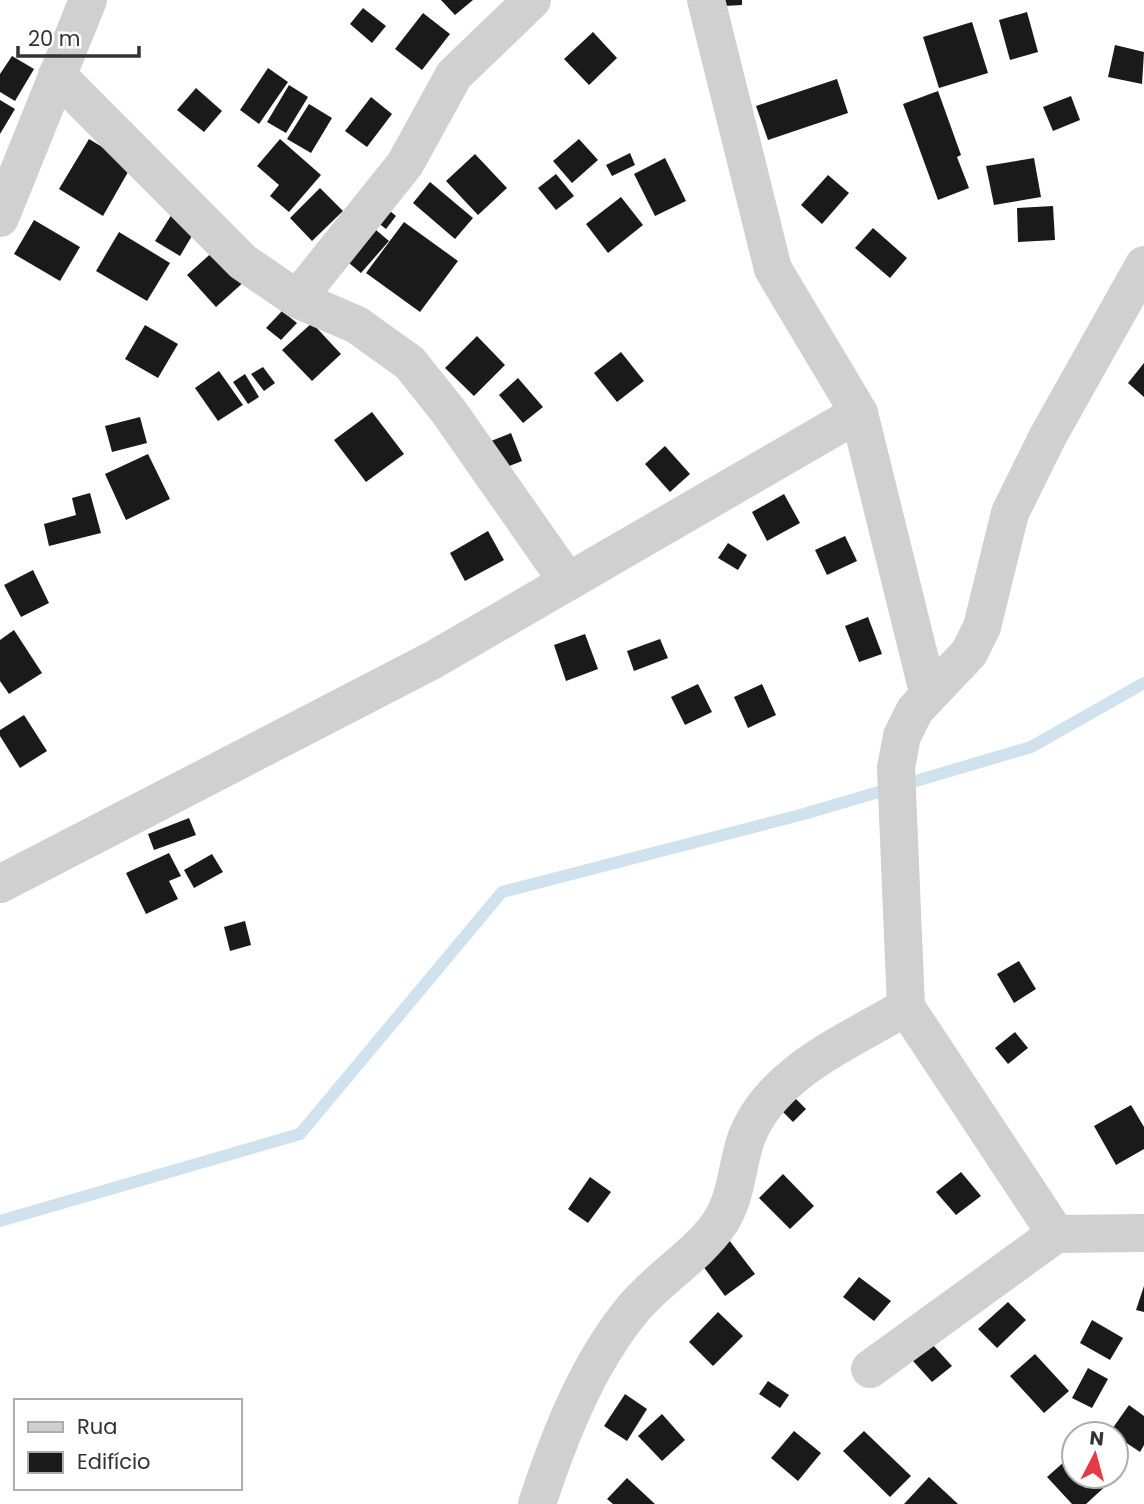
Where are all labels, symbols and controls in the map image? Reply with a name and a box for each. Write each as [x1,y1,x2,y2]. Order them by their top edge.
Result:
scale bar [18,14,138,58]
text: 20 m [28,24,81,53]
legend [14,1399,242,1490]
text: Rua [77,1412,117,1441]
north arrow [1060,1420,1130,1490]
text: N [1088,1424,1105,1453]
text: Edifício [77,1447,151,1476]

